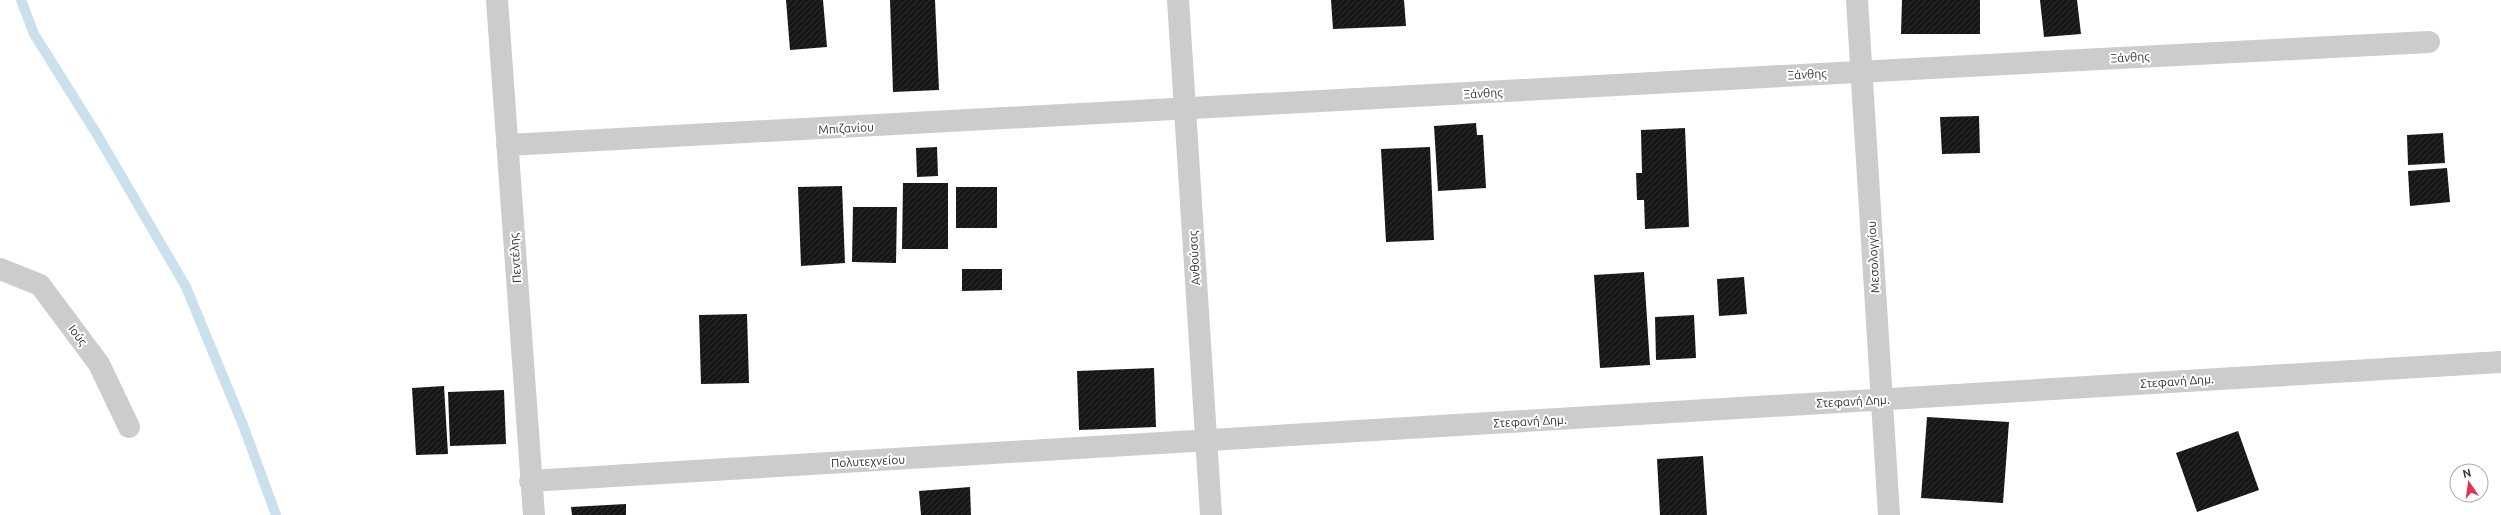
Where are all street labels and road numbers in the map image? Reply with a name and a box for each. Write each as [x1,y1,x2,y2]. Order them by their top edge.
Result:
street label: Ξάνθης [2110,49,2150,66]
street label: Ξάνθης [1787,66,1827,83]
street label: Ξάνθης [1463,85,1503,102]
street label: Μπιζανίου [818,120,874,136]
street label: Μεσολογγίου [1865,220,1881,294]
street label: Ανθούσας [1186,230,1203,286]
street label: Πεντέλης [507,232,524,283]
street label: Ιούς [65,322,90,349]
street label: Στεφανή Δημ. [2140,372,2214,390]
street label: Στεφανή Δημ. [1816,393,1890,409]
street label: Στεφανή Δημ. [1493,413,1567,429]
street label: Πολυτεχνείου [831,453,905,469]

